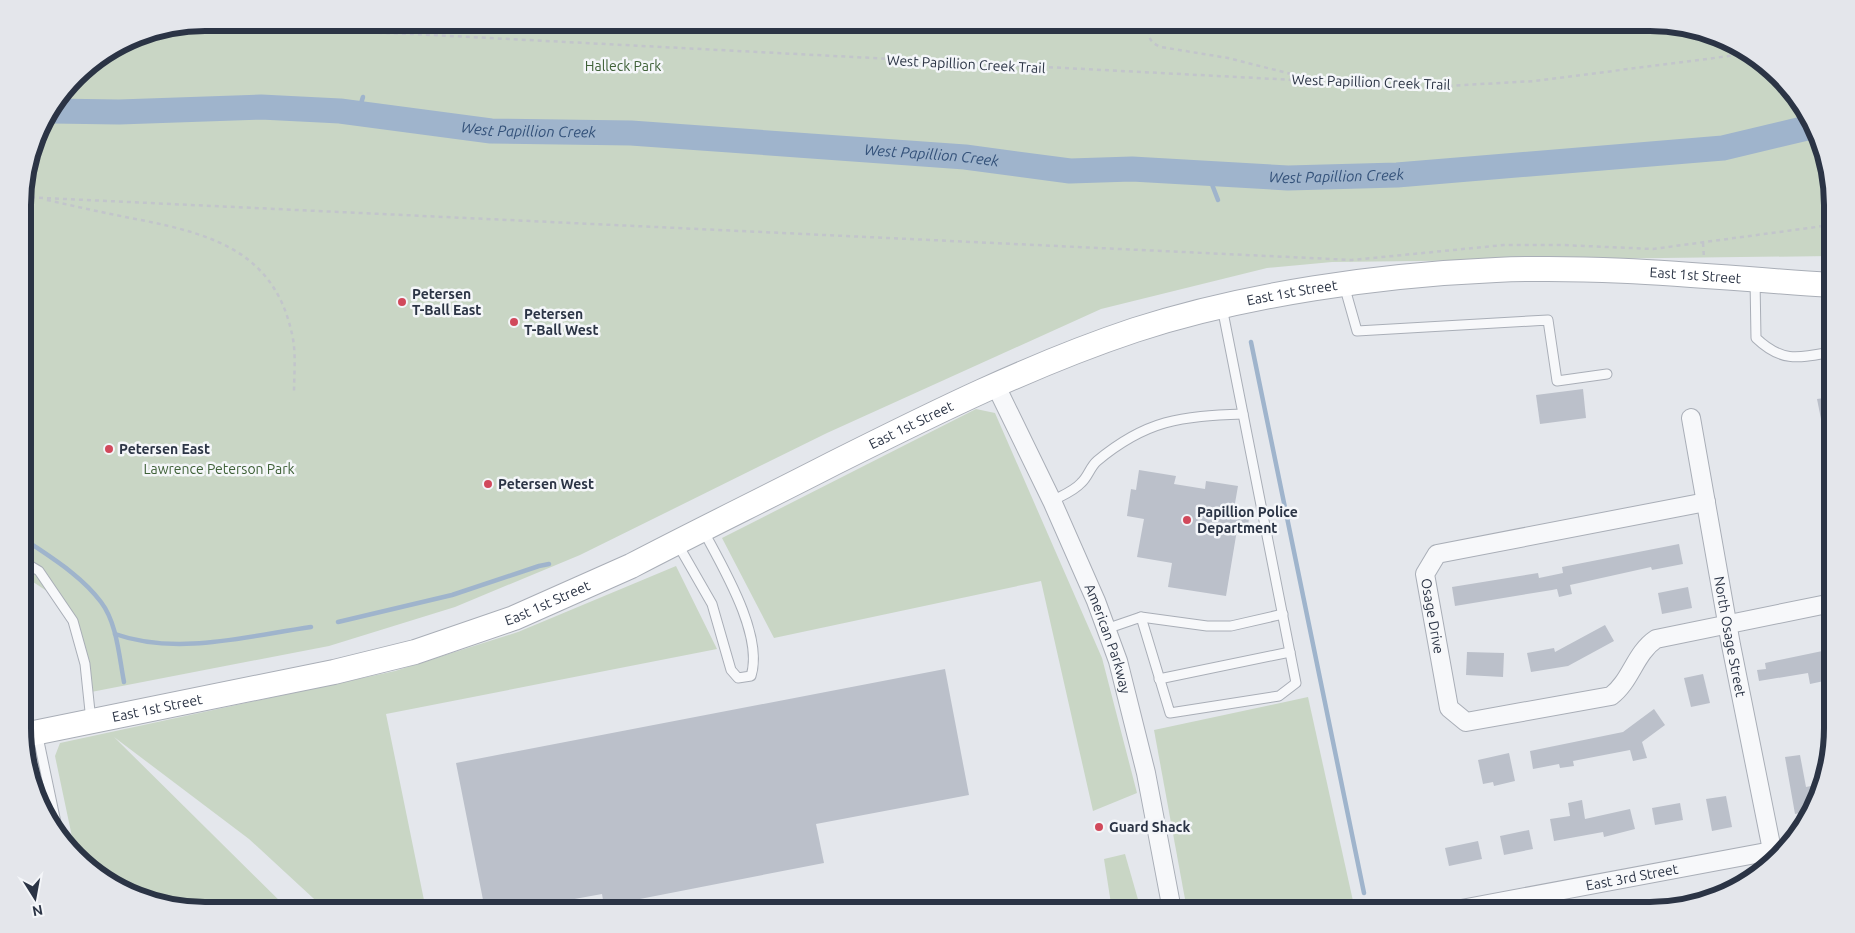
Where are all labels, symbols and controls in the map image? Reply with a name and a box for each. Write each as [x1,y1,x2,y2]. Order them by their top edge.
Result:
street label: West Papillion Creek Trail [886,52,1046,76]
park label: Halleck Park [585,58,661,74]
street label: West Papillion Creek Trail [1291,71,1451,93]
water label: West Papillion Creek [460,118,596,141]
water label: West Papillion Creek [864,141,1000,169]
water label: West Papillion Creek [1268,165,1405,186]
street label: East 1st Street [1649,264,1742,287]
street label: East 1st Street [1245,277,1339,309]
place label: Petersen T-Ball East [412,286,481,318]
marker: Petersen T-Ball East [396,296,408,308]
place label: Petersen T-Ball West [524,306,598,338]
marker: Petersen T-Ball West [508,316,520,328]
street label: East 1st Street [866,398,956,452]
place label: Petersen East [119,441,210,457]
marker: Petersen East [103,443,115,455]
park label: Lawrence Peterson Park [143,461,295,477]
place label: Petersen West [498,476,594,492]
marker: Petersen West [482,478,494,490]
place label: Papillion Police Department [1197,504,1298,536]
marker: Papillion Police Department [1181,514,1193,526]
street label: North Osage Street [1711,575,1749,699]
street label: East 1st Street [503,577,593,629]
street label: Osage Drive [1418,577,1447,655]
street label: American Parkway [1081,581,1134,695]
street label: East 1st Street [111,691,204,725]
place label: Guard Shack [1109,819,1190,835]
marker: Guard Shack [1093,821,1105,833]
street label: East 3rd Street [1584,861,1680,894]
north arrow [10,873,60,923]
text: N [31,902,44,920]

